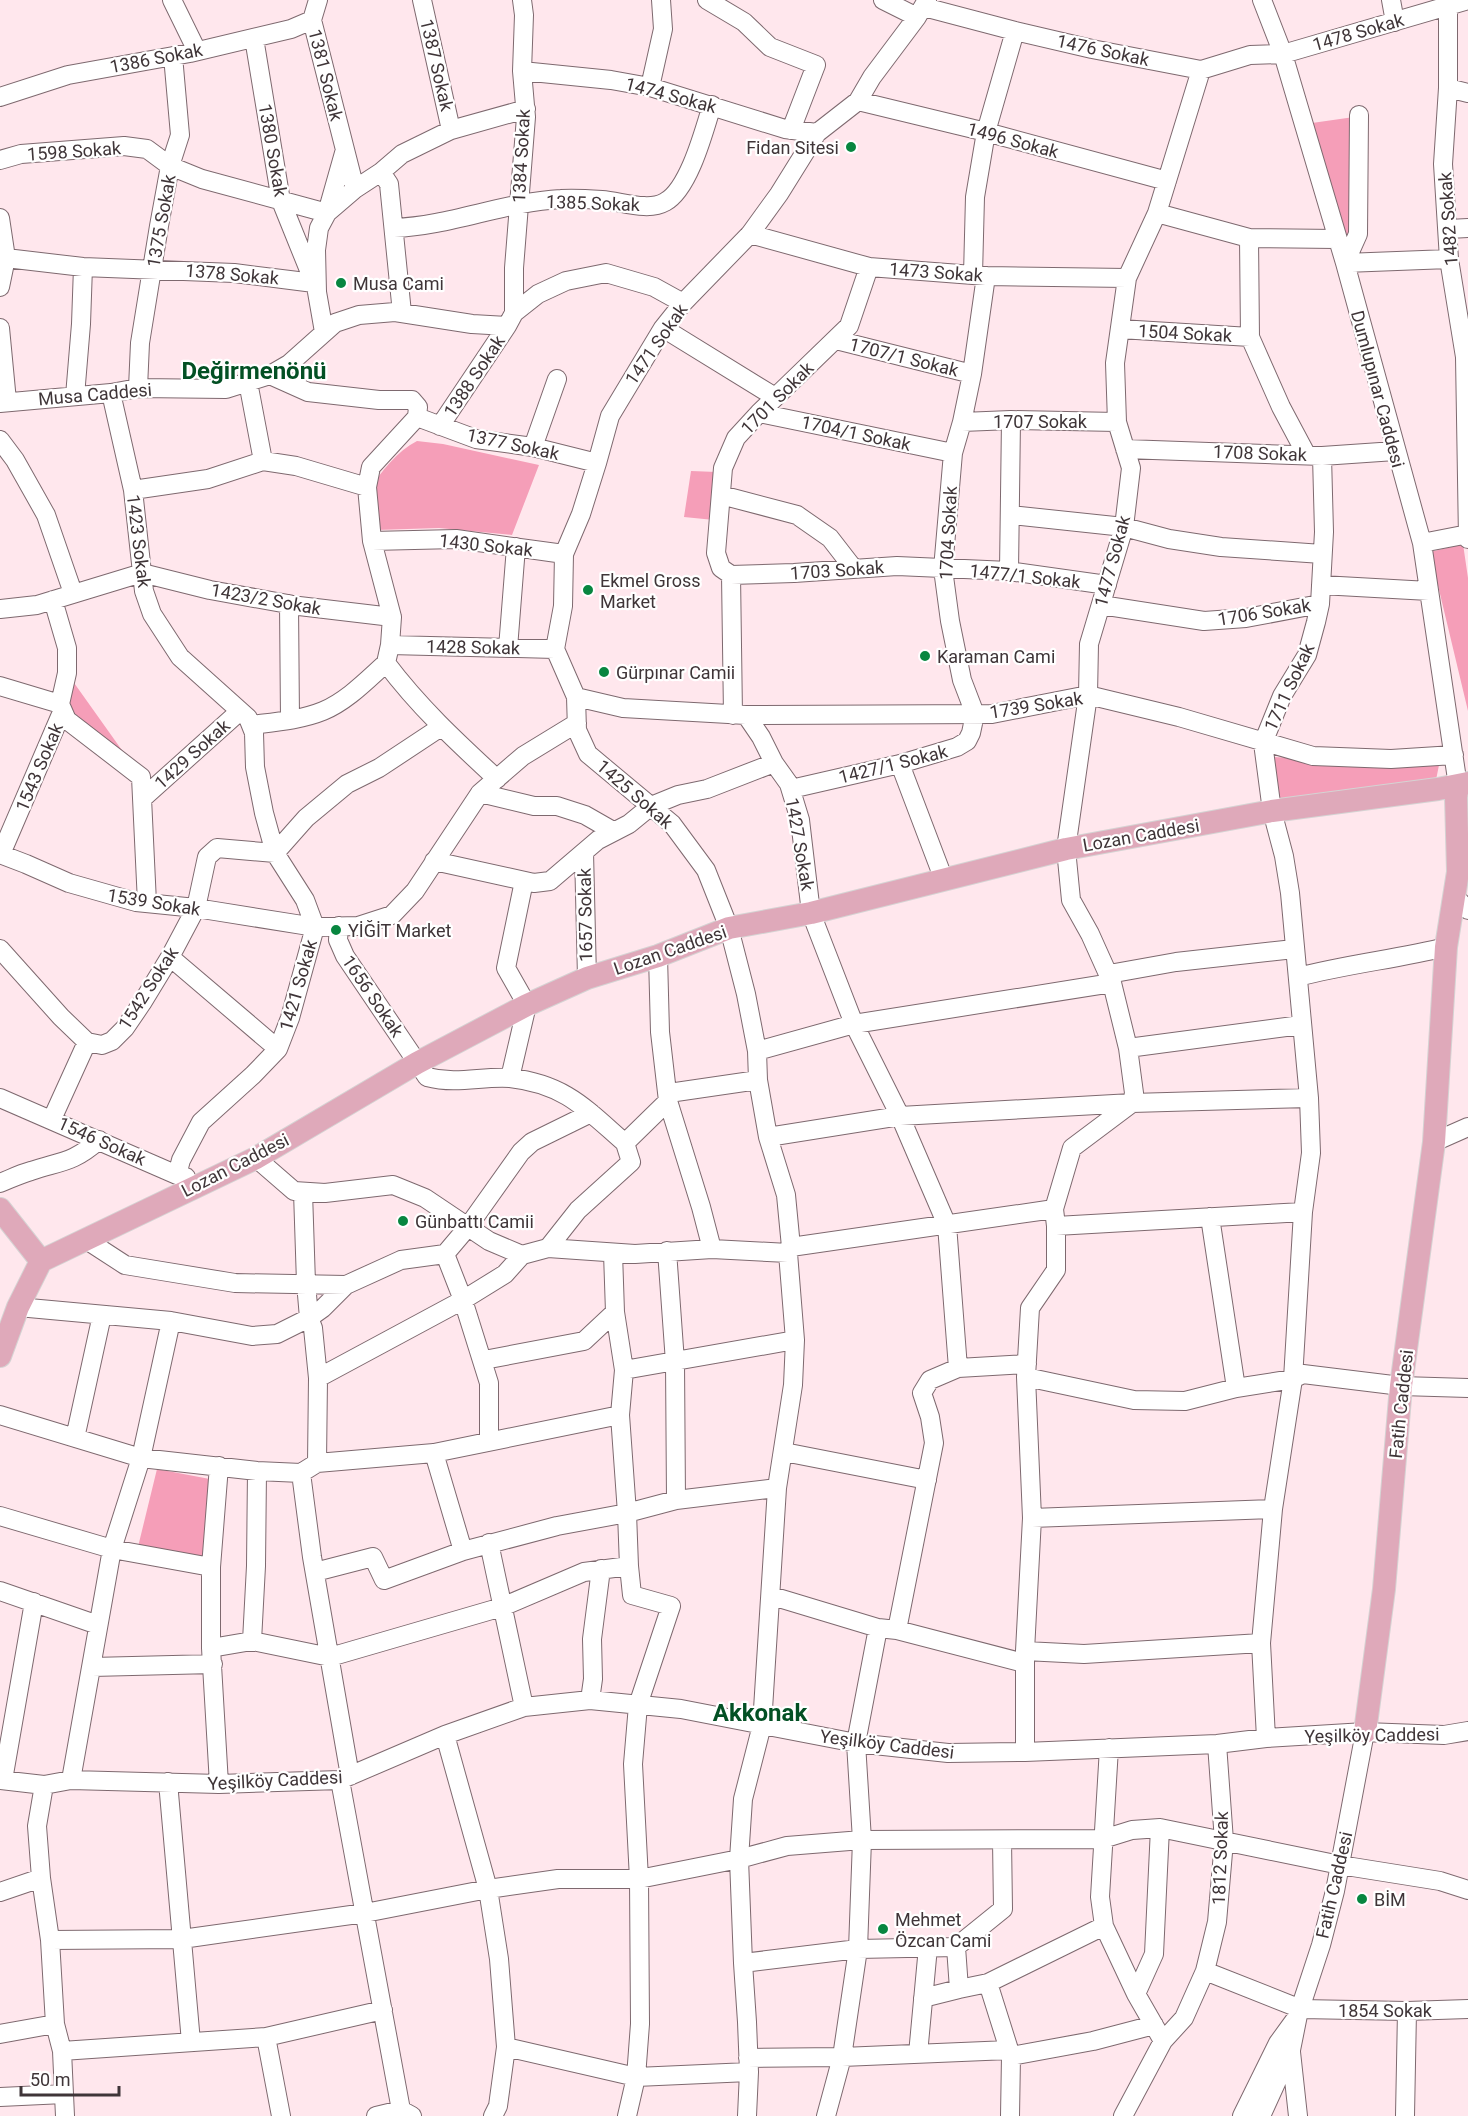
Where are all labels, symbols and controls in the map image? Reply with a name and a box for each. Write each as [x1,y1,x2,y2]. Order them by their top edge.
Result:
street label: 1478 Sokak [1310,9,1407,55]
street label: 1387 Sokak [416,17,458,114]
street label: 1381 Sokak [304,27,348,124]
street label: 1476 Sokak [1055,30,1152,70]
street label: 1386 Sokak [108,39,205,77]
street label: 1474 Sokak [623,73,720,118]
street label: 1380 Sokak [255,102,292,199]
street label: 1384 Sokak [508,108,534,203]
street label: 1496 Sokak [965,118,1062,163]
street label: 1598 Sokak [26,137,122,165]
place label: Fidan Sitesi [746,137,839,158]
marker: Fidan Sitesi [844,140,858,154]
street label: 1482 Sokak [1434,171,1462,267]
street label: 1375 Sokak [143,172,180,269]
street label: 1385 Sokak [546,191,641,215]
street label: 1473 Sokak [888,258,984,286]
street label: 1378 Sokak [184,259,281,289]
place label: Musa Cami [353,273,444,294]
marker: Musa Cami [334,276,348,290]
street label: 1471 Sokak [620,299,692,388]
street label: Dumlupınar Caddesi [1347,308,1409,470]
street label: 1504 Sokak [1138,320,1233,346]
street label: 1388 Sokak [439,330,509,421]
street label: 1707/1 Sokak [847,333,961,381]
district label: Değirmenönü [181,357,327,385]
street label: 1701 Sokak [736,357,818,439]
street label: Musa Caddesi [37,379,153,409]
street label: 1704/1 Sokak [799,411,914,455]
street label: 1707 Sokak [993,411,1088,432]
street label: 1377 Sokak [465,424,562,464]
street label: 1708 Sokak [1213,441,1308,465]
street label: 1704 Sokak [935,485,961,580]
street label: 1423 Sokak [123,493,155,590]
street label: 1477 Sokak [1090,512,1135,609]
street label: 1430 Sokak [438,530,535,560]
street label: 1703 Sokak [789,556,885,584]
street label: 1477/1 Sokak [968,560,1082,592]
place label: Ekmel Gross Market [600,570,701,612]
street label: 1423/2 Sokak [209,579,324,619]
marker: Ekmel Gross Market [581,583,595,597]
street label: 1706 Sokak [1216,594,1313,630]
street label: 1428 Sokak [426,636,521,658]
street label: 1711 Sokak [1260,639,1319,734]
place label: Karaman Cami [937,646,1055,667]
marker: Karaman Cami [918,649,932,663]
place label: Gürpınar Camii [616,662,735,683]
marker: Gürpınar Camii [597,665,611,679]
street label: 1739 Sokak [988,687,1085,723]
street label: 1429 Sokak [150,714,235,793]
street label: 1543 Sokak [11,719,67,814]
street label: 1427/1 Sokak [836,740,950,788]
street label: 1425 Sokak [593,755,678,833]
street label: 1427 Sokak [782,796,819,893]
street label: Lozan Caddesi [1081,814,1201,856]
street label: 1657 Sokak [574,867,596,962]
street label: 1539 Sokak [106,884,203,920]
place label: YİĞİT Market [348,920,452,941]
street label: Lozan Caddesi [611,921,729,979]
marker: YİĞİT Market [329,923,343,937]
street label: 1421 Sokak [275,936,321,1033]
street label: 1542 Sokak [114,942,183,1033]
street label: 1656 Sokak [338,951,408,1042]
street label: 1546 Sokak [55,1112,150,1170]
street label: Lozan Caddesi [178,1129,292,1201]
place label: Günbattı Camii [415,1211,534,1232]
marker: Günbattı Camii [396,1214,410,1228]
street label: Fatih Caddesi [1385,1349,1417,1459]
district label: Akkonak [713,1699,808,1727]
street label: Yeşilköy Caddesi [1304,1723,1440,1747]
street label: Yeşilköy Caddesi [819,1725,955,1763]
street label: Yeşilköy Caddesi [207,1766,343,1794]
street label: 1812 Sokak [1208,1810,1232,1905]
street label: Fatih Caddesi [1311,1829,1357,1941]
place label: BİM [1374,1889,1406,1910]
marker: BİM [1355,1892,1369,1906]
place label: Mehmet Özcan Cami [895,1909,991,1951]
marker: Mehmet Özcan Cami [876,1922,890,1936]
street label: 1854 Sokak [1338,2000,1433,2021]
scale bar [21,2059,118,2097]
text: 50 m [30,2069,70,2090]

